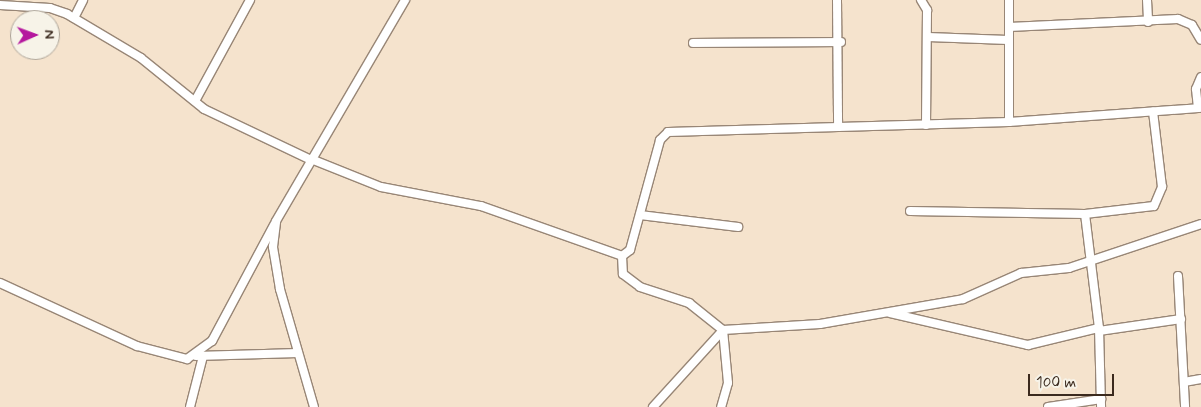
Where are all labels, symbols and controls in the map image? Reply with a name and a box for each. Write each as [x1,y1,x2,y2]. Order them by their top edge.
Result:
north arrow [10,10,60,60]
text: N [40,30,58,39]
scale bar [1031,364,1117,396]
text: 100 m [1036,373,1076,393]

